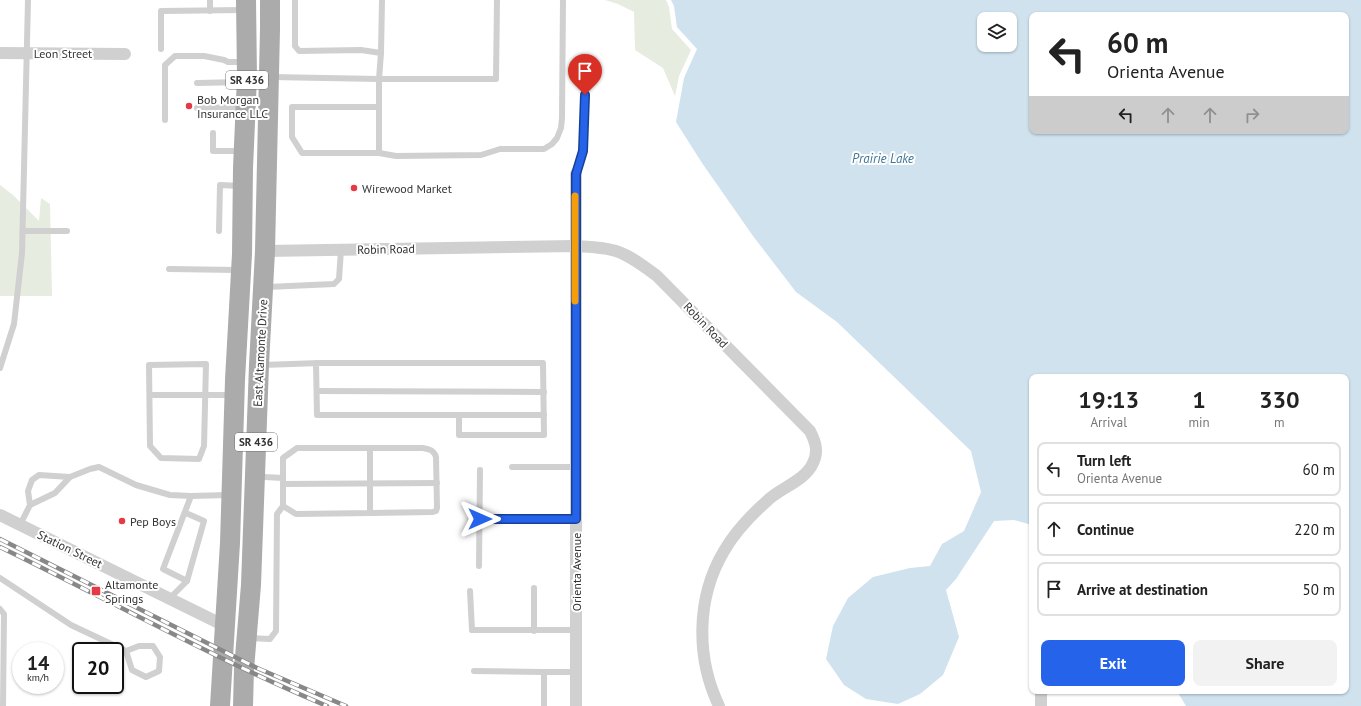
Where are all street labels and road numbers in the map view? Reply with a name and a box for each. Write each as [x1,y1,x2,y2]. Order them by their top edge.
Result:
street label: Leon Street [34,46,92,61]
road number: SR 436 [226,71,268,89]
street label: Robin Road [357,241,415,257]
street label: East Altamonte Drive [250,299,270,407]
street label: Robin Road [681,299,731,351]
road number: SR 436 [235,433,277,451]
street label: Station Street [35,527,105,571]
street label: Orienta Avenue [569,533,584,611]

